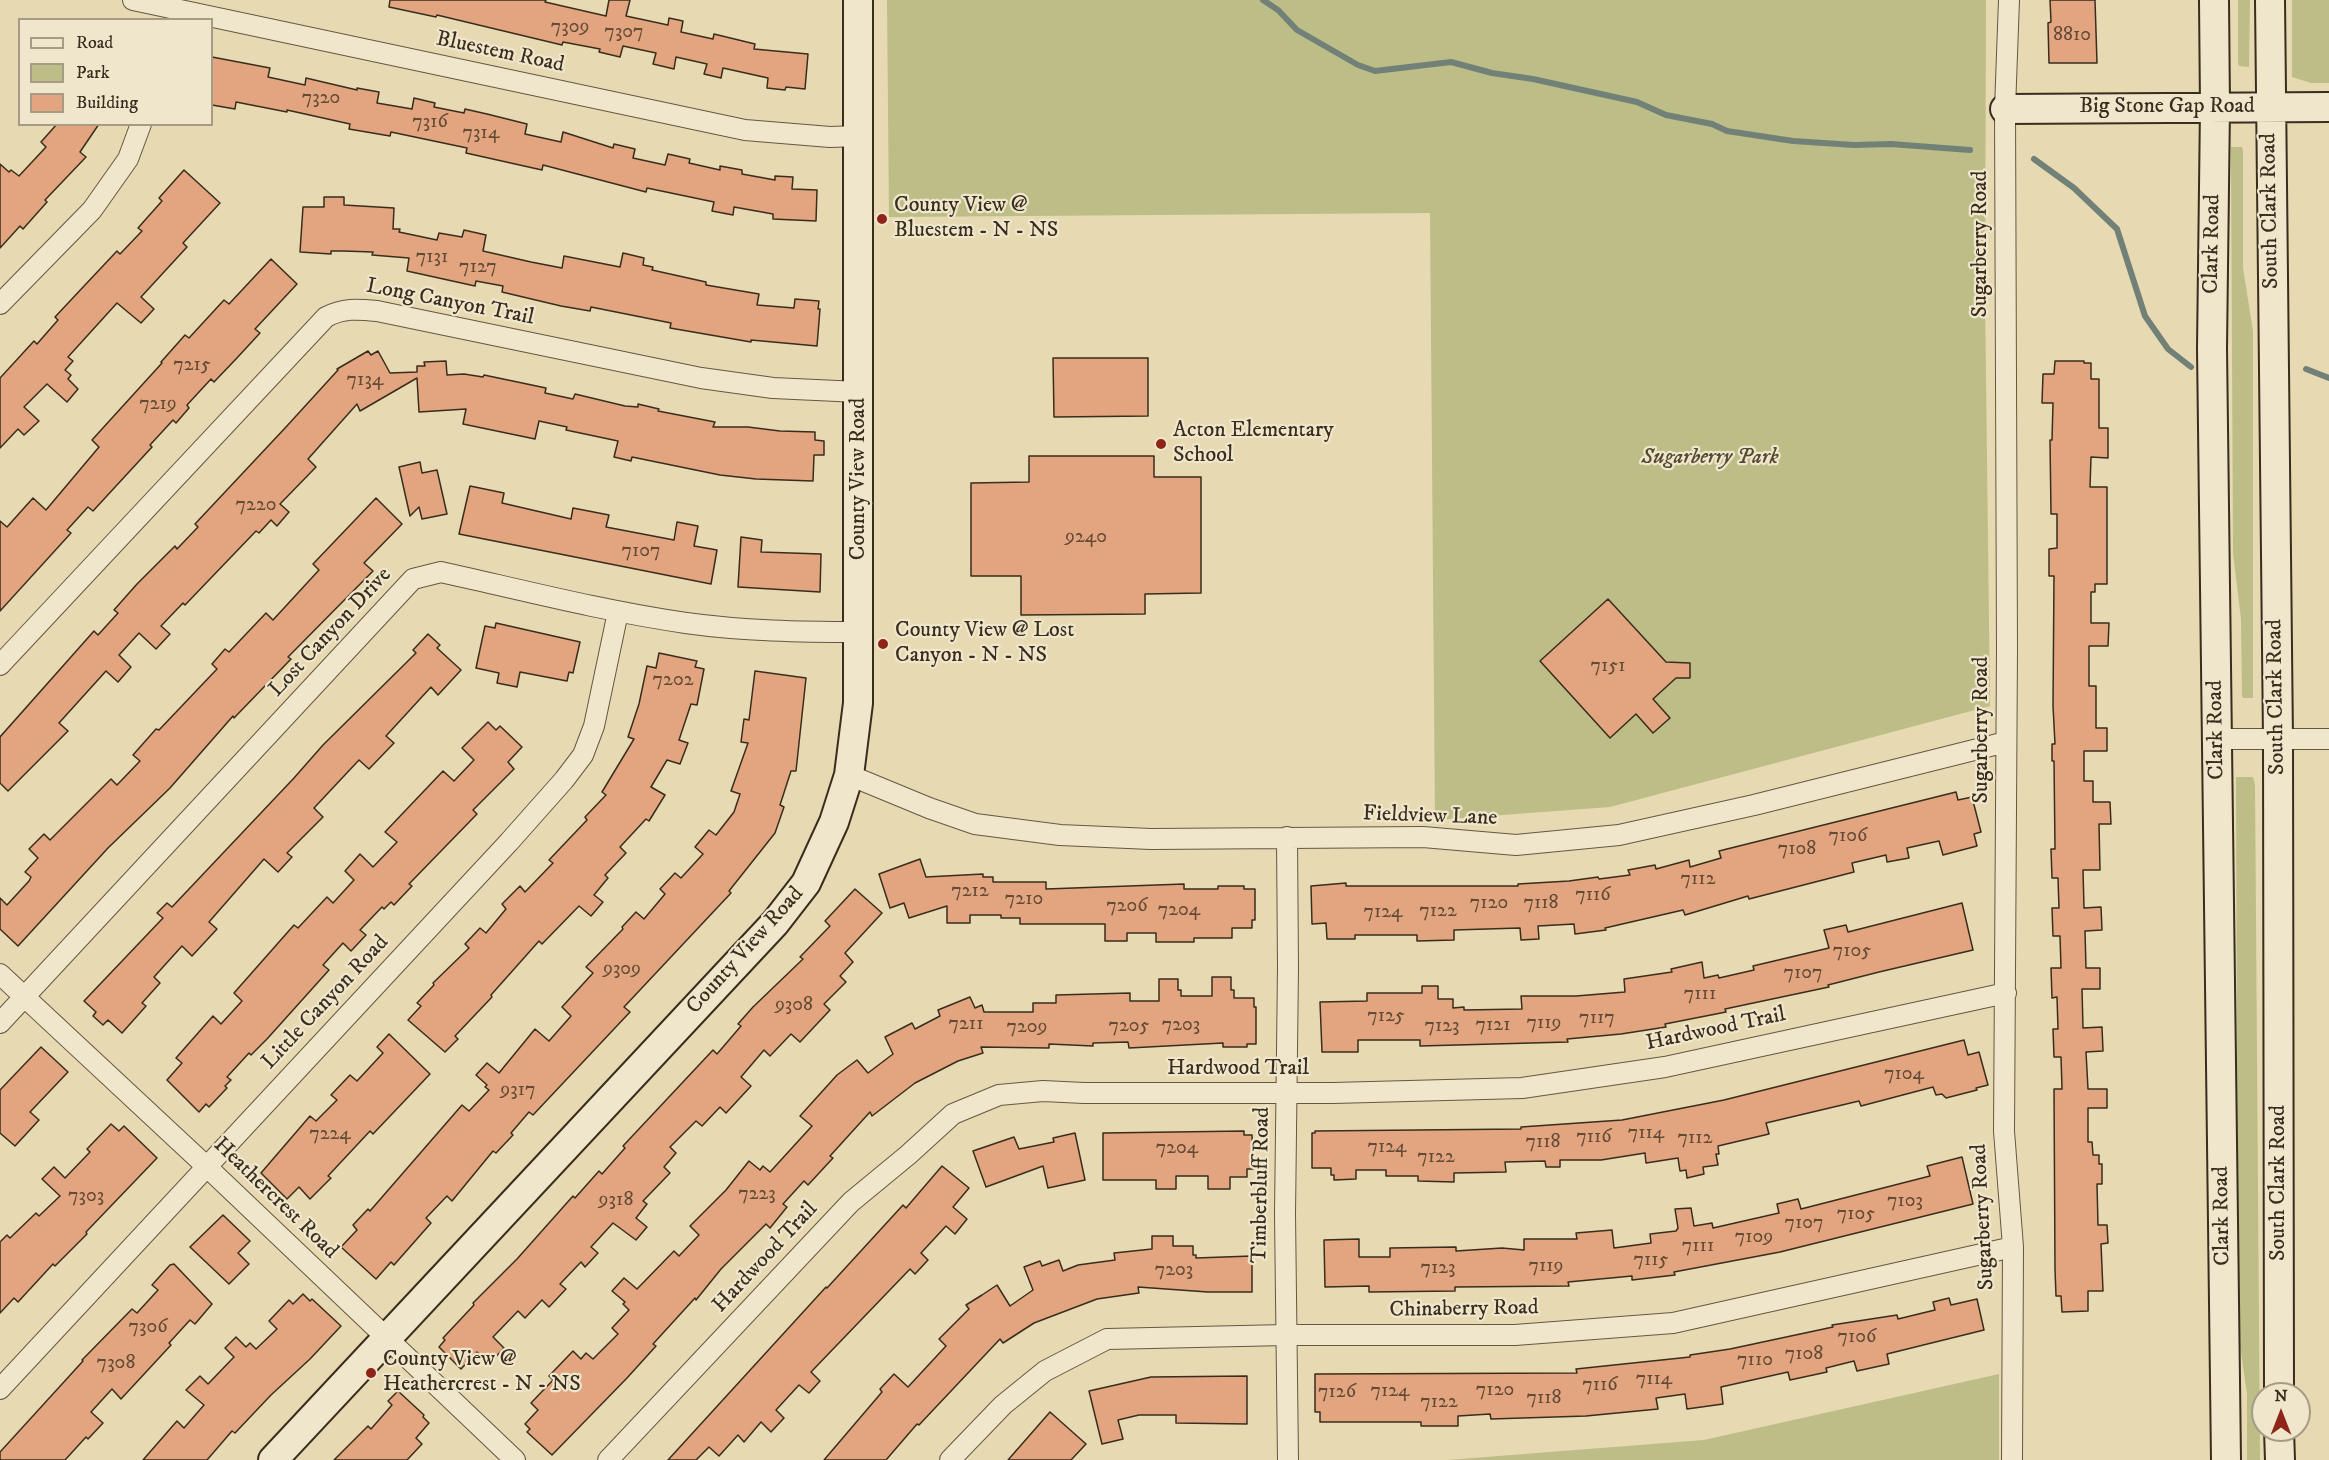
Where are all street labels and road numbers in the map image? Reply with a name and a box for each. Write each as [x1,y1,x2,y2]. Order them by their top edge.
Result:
street label: Bluestem Road [433,27,567,79]
street label: Big Stone Gap Road [2079,94,2255,120]
street label: South Clark Road [2256,133,2286,289]
street label: Sugarberry Road [1968,171,1994,317]
street label: Clark Road [2199,194,2227,294]
street label: Long Canyon Trail [364,274,536,332]
street label: County View Road [846,398,872,560]
street label: Lost Canyon Drive [264,563,398,703]
street label: South Clark Road [2262,619,2292,775]
street label: Sugarberry Road [1969,657,1995,803]
street label: Clark Road [2203,680,2231,780]
street label: Fieldview Lane [1362,801,1498,833]
street label: County View Road [682,882,810,1020]
street label: Little Canyon Road [257,930,395,1076]
street label: Hardwood Trail [1644,1002,1788,1058]
street label: Hardwood Trail [1167,1056,1309,1082]
street label: South Clark Road [2266,1105,2292,1261]
street label: Timberbluff Road [1247,1107,1277,1263]
street label: Heathercrest Road [207,1133,343,1265]
street label: Sugarberry Road [1967,1143,2001,1291]
street label: Clark Road [2209,1166,2237,1266]
street label: Hardwood Trail [708,1197,824,1319]
street label: Chinaberry Road [1389,1296,1539,1324]

